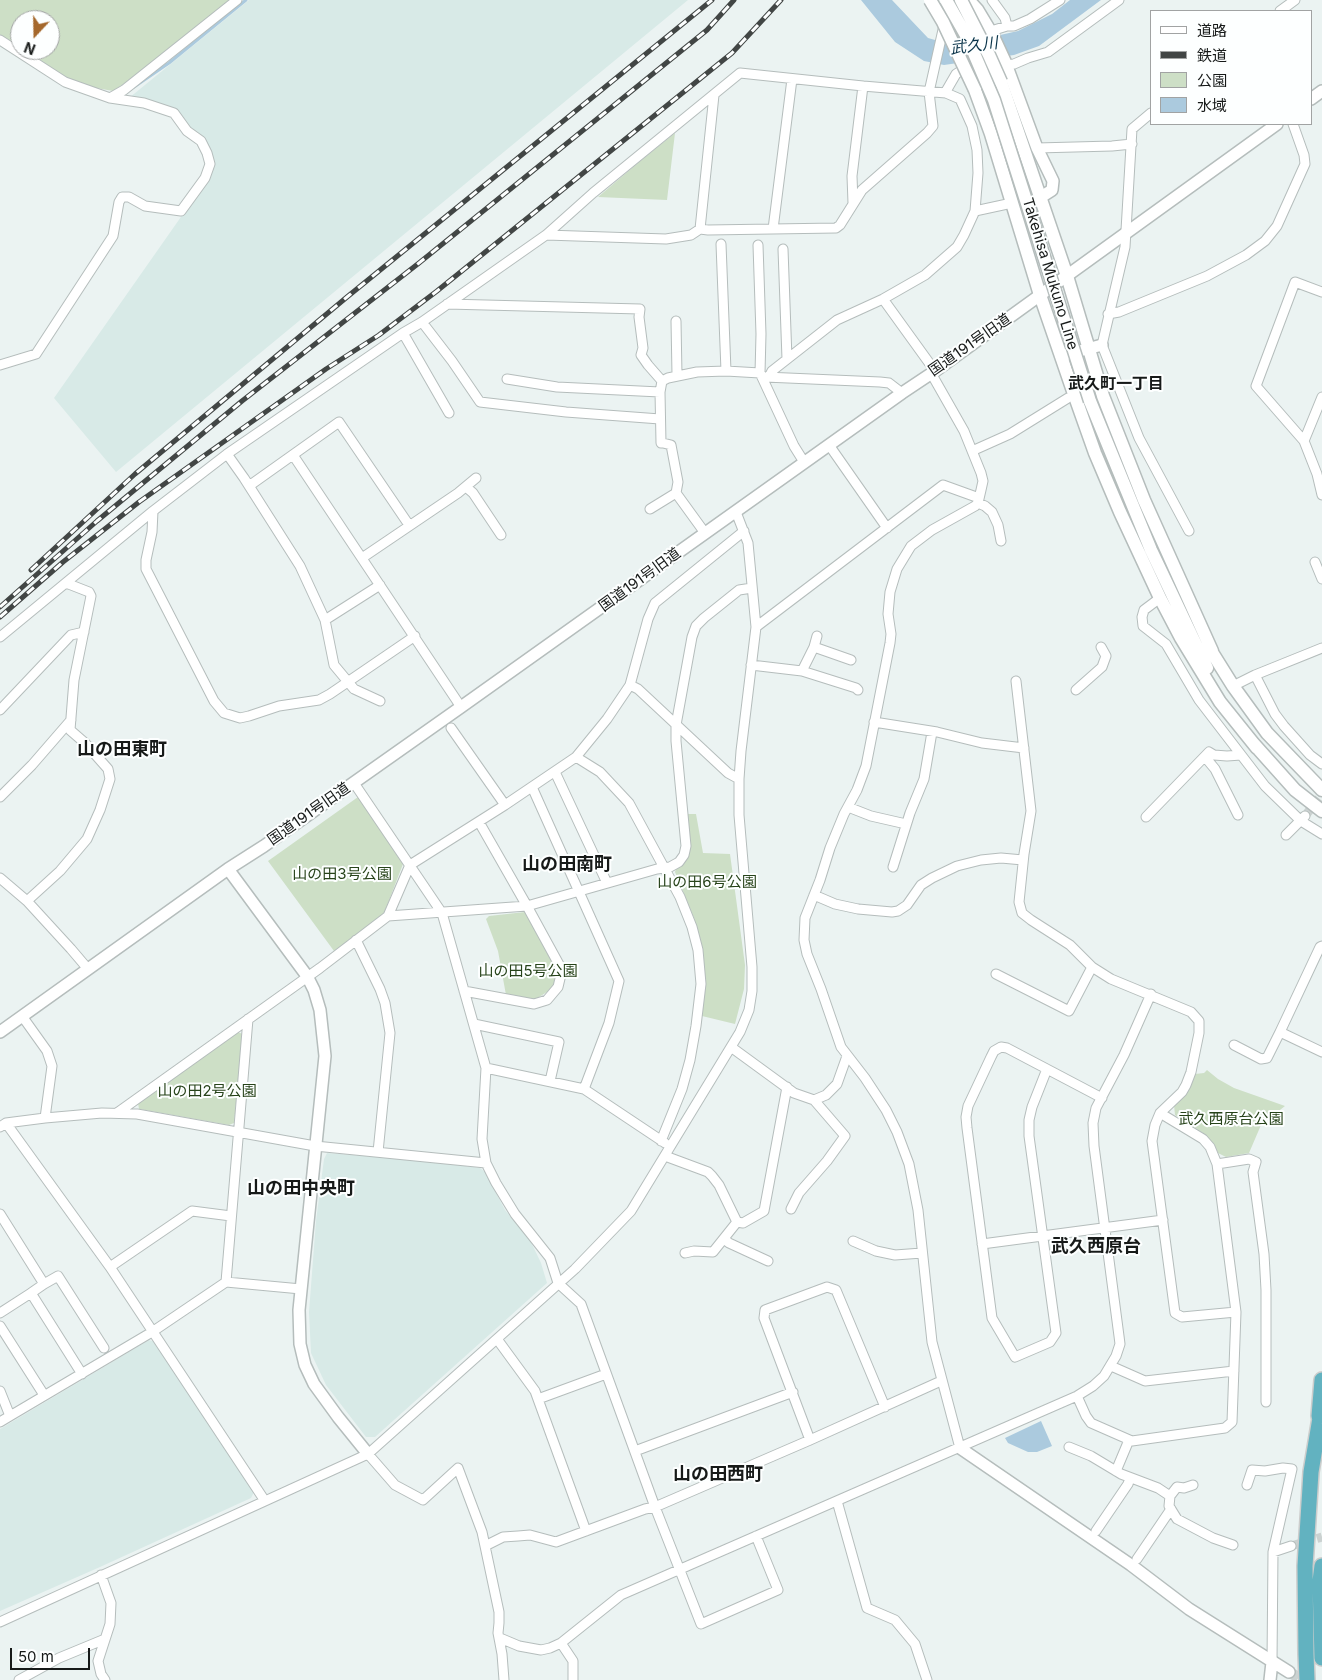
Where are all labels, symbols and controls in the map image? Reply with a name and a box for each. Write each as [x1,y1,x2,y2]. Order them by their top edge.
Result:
north arrow [10,10,60,60]
legend [1150,10,1312,125]
text: 道路 [1197,21,1227,40]
water label: 武久川 [949,34,999,58]
text: N [22,39,38,58]
text: 鉄道 [1197,46,1227,65]
text: 公園 [1197,71,1227,90]
text: 水域 [1197,96,1227,115]
street label: Takehisa Mukuno Line [1018,196,1082,352]
street label: 国道191号旧道 [925,310,1015,380]
district label: 武久町一丁目 [1068,374,1164,394]
street label: 国道191号旧道 [596,544,684,616]
district label: 山の田東町 [77,739,167,761]
street label: 国道191号旧道 [264,779,354,849]
district label: 山の田南町 [522,854,612,876]
park label: 山の田3号公園 [292,865,392,883]
park label: 山の田6号公園 [657,873,757,891]
park label: 山の田5号公園 [478,962,578,980]
park label: 山の田2号公園 [157,1082,257,1100]
park label: 武久西原台公園 [1179,1110,1283,1128]
district label: 山の田中央町 [247,1178,355,1200]
district label: 武久西原台 [1051,1236,1141,1258]
district label: 山の田西町 [673,1464,763,1486]
scale bar [12,1638,92,1670]
text: 50 m [18,1647,54,1666]

